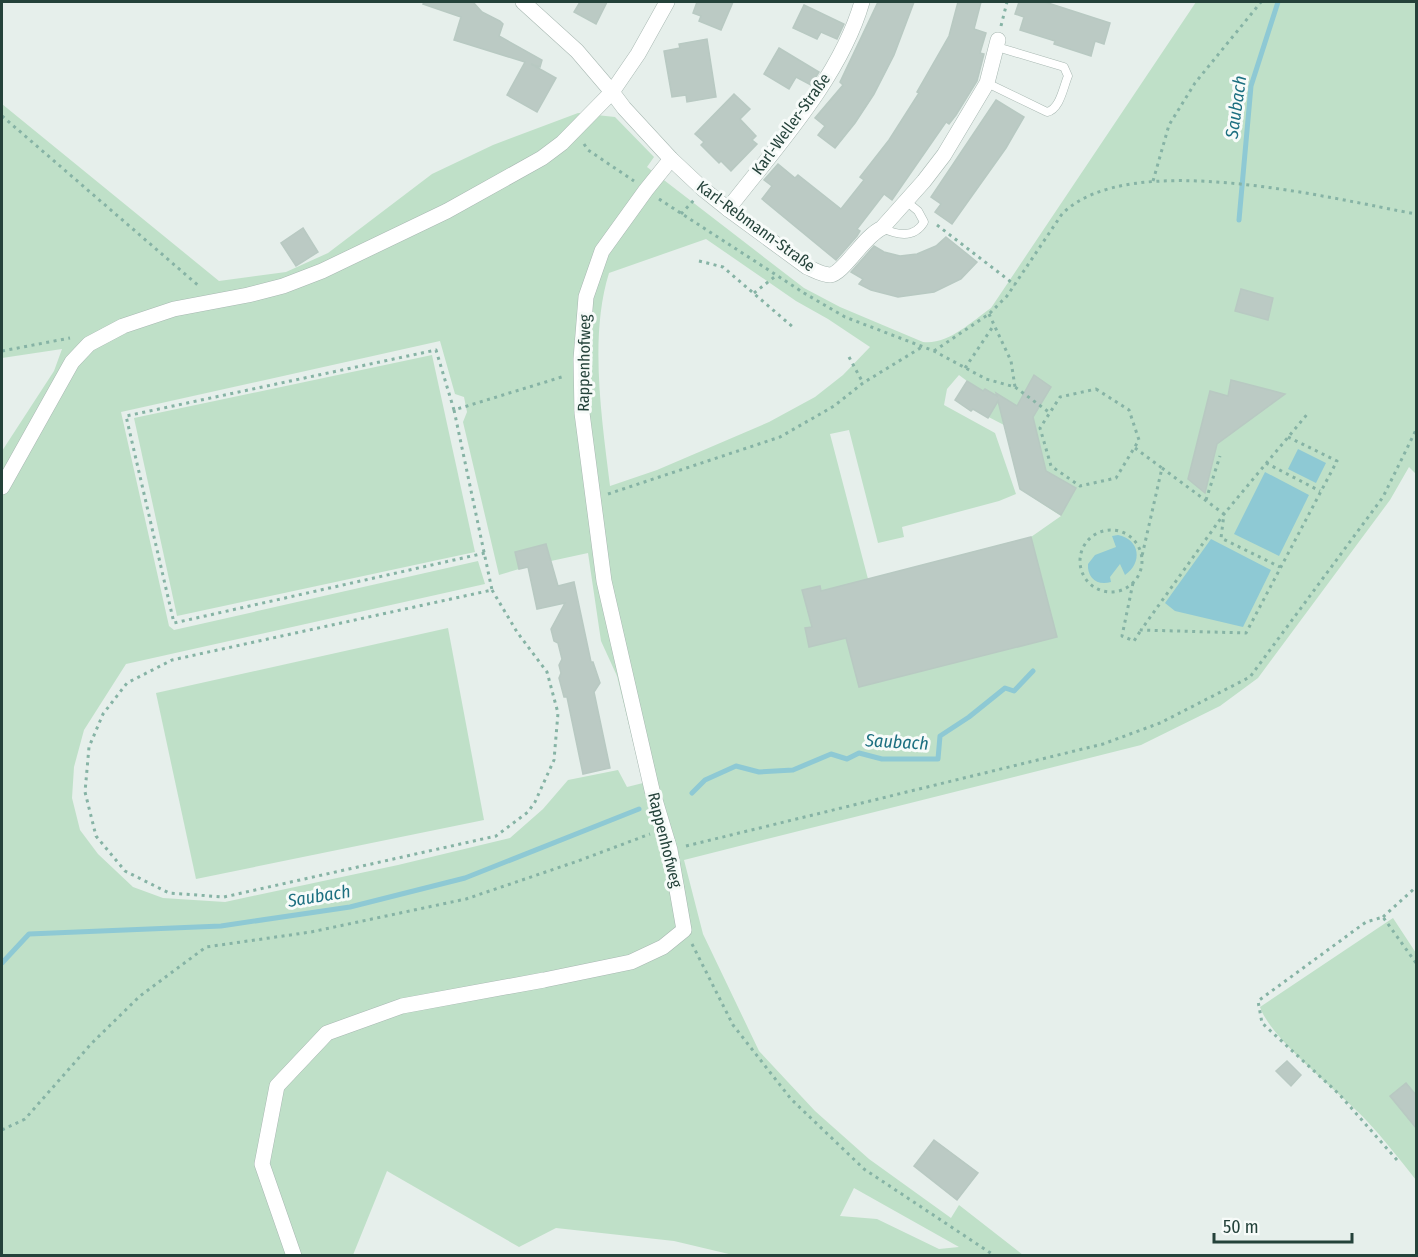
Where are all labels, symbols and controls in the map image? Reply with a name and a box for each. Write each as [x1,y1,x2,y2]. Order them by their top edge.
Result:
street label: Karl-Weller-Straße [748,70,834,178]
water label: Saubach [1221,74,1251,141]
street label: Karl-Rebmann-Straße [693,177,819,275]
street label: Rappenhofweg [574,314,594,412]
water label: Saubach [864,729,929,755]
street label: Rappenhofweg [644,790,686,890]
water label: Saubach [285,880,352,912]
scale bar [1214,1206,1352,1244]
text: 50 m [1223,1216,1259,1238]

